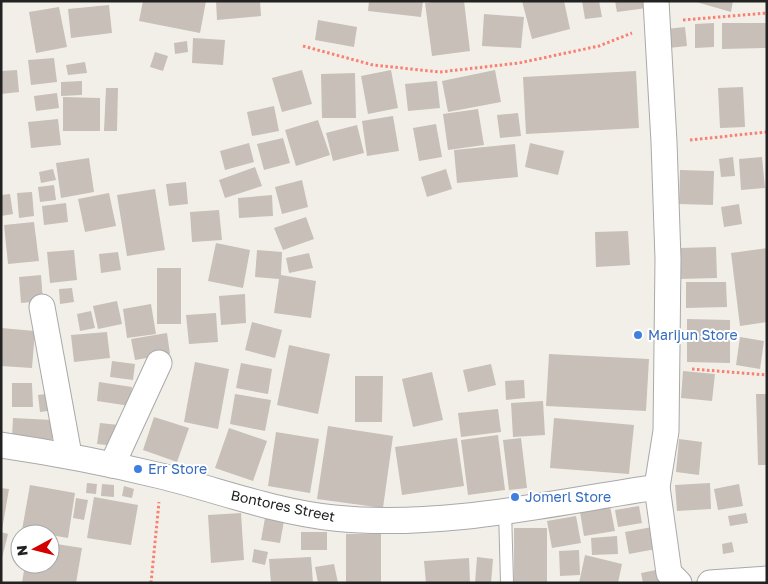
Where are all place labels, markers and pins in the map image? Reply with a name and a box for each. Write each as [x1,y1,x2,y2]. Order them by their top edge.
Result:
place label: Marijun Store [648,326,738,343]
marker: Marijun Store [632,329,644,341]
place label: Err Store [148,460,207,477]
marker: Err Store [132,463,144,475]
place label: Jomerl Store [525,488,611,505]
marker: Jomerl Store [509,491,521,503]

